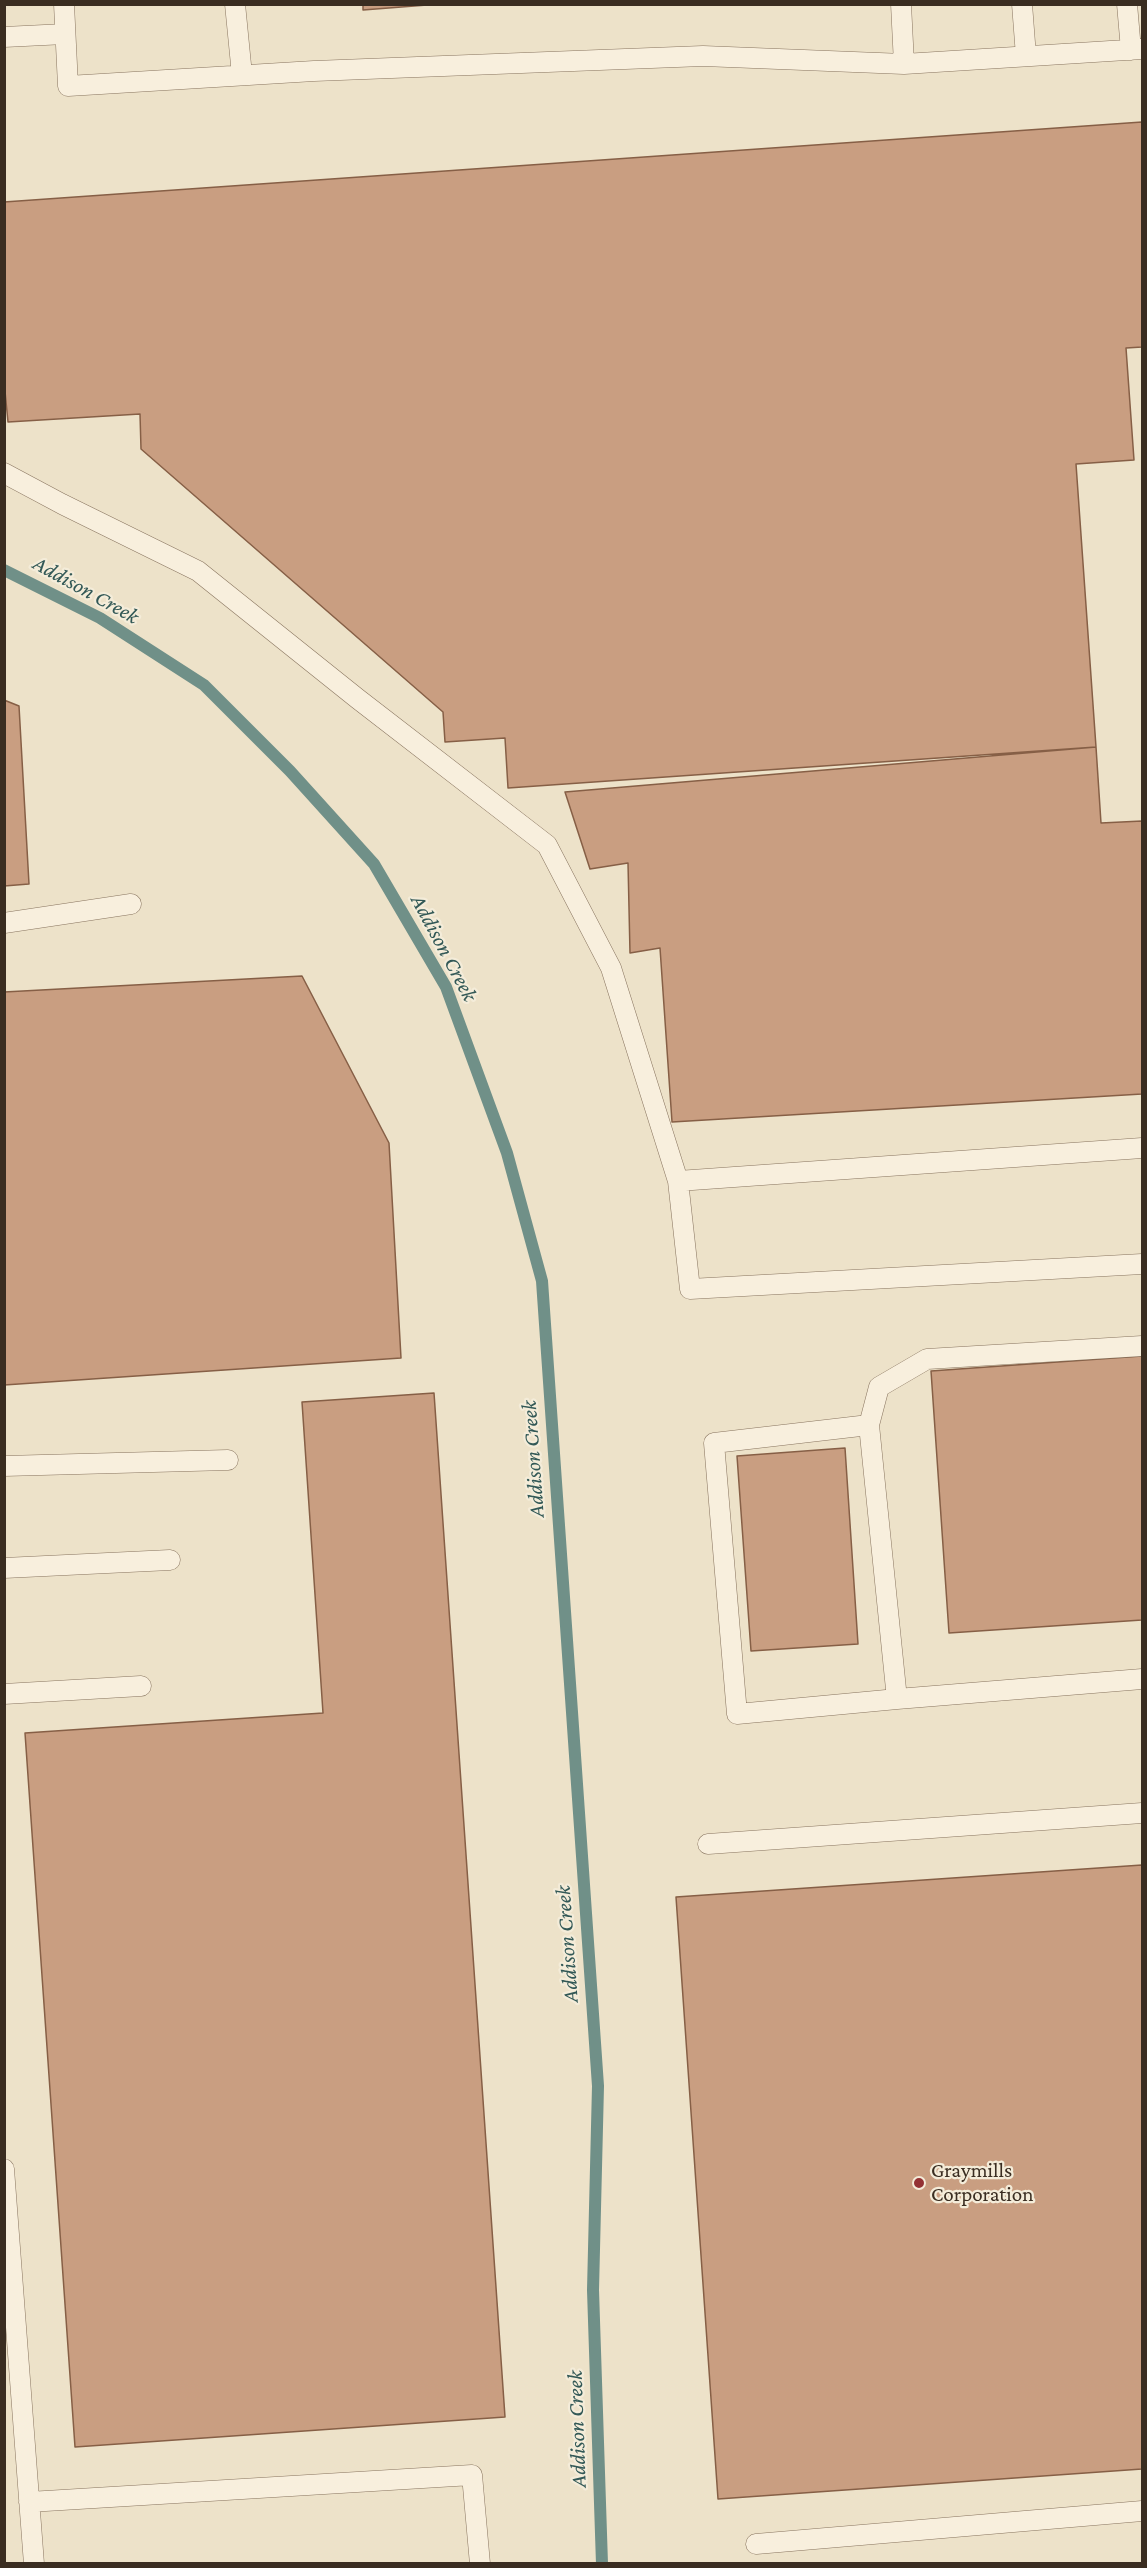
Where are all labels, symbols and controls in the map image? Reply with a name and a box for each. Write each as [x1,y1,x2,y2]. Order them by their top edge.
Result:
water label: Addison Creek [28,550,144,630]
water label: Addison Creek [405,890,483,1006]
water label: Addison Creek [516,1400,550,1518]
water label: Addison Creek [550,1885,584,2003]
place label: Graymills Corporation [931,2158,1034,2208]
marker: Graymills Corporation [912,2176,926,2190]
water label: Addison Creek [562,2370,592,2488]

